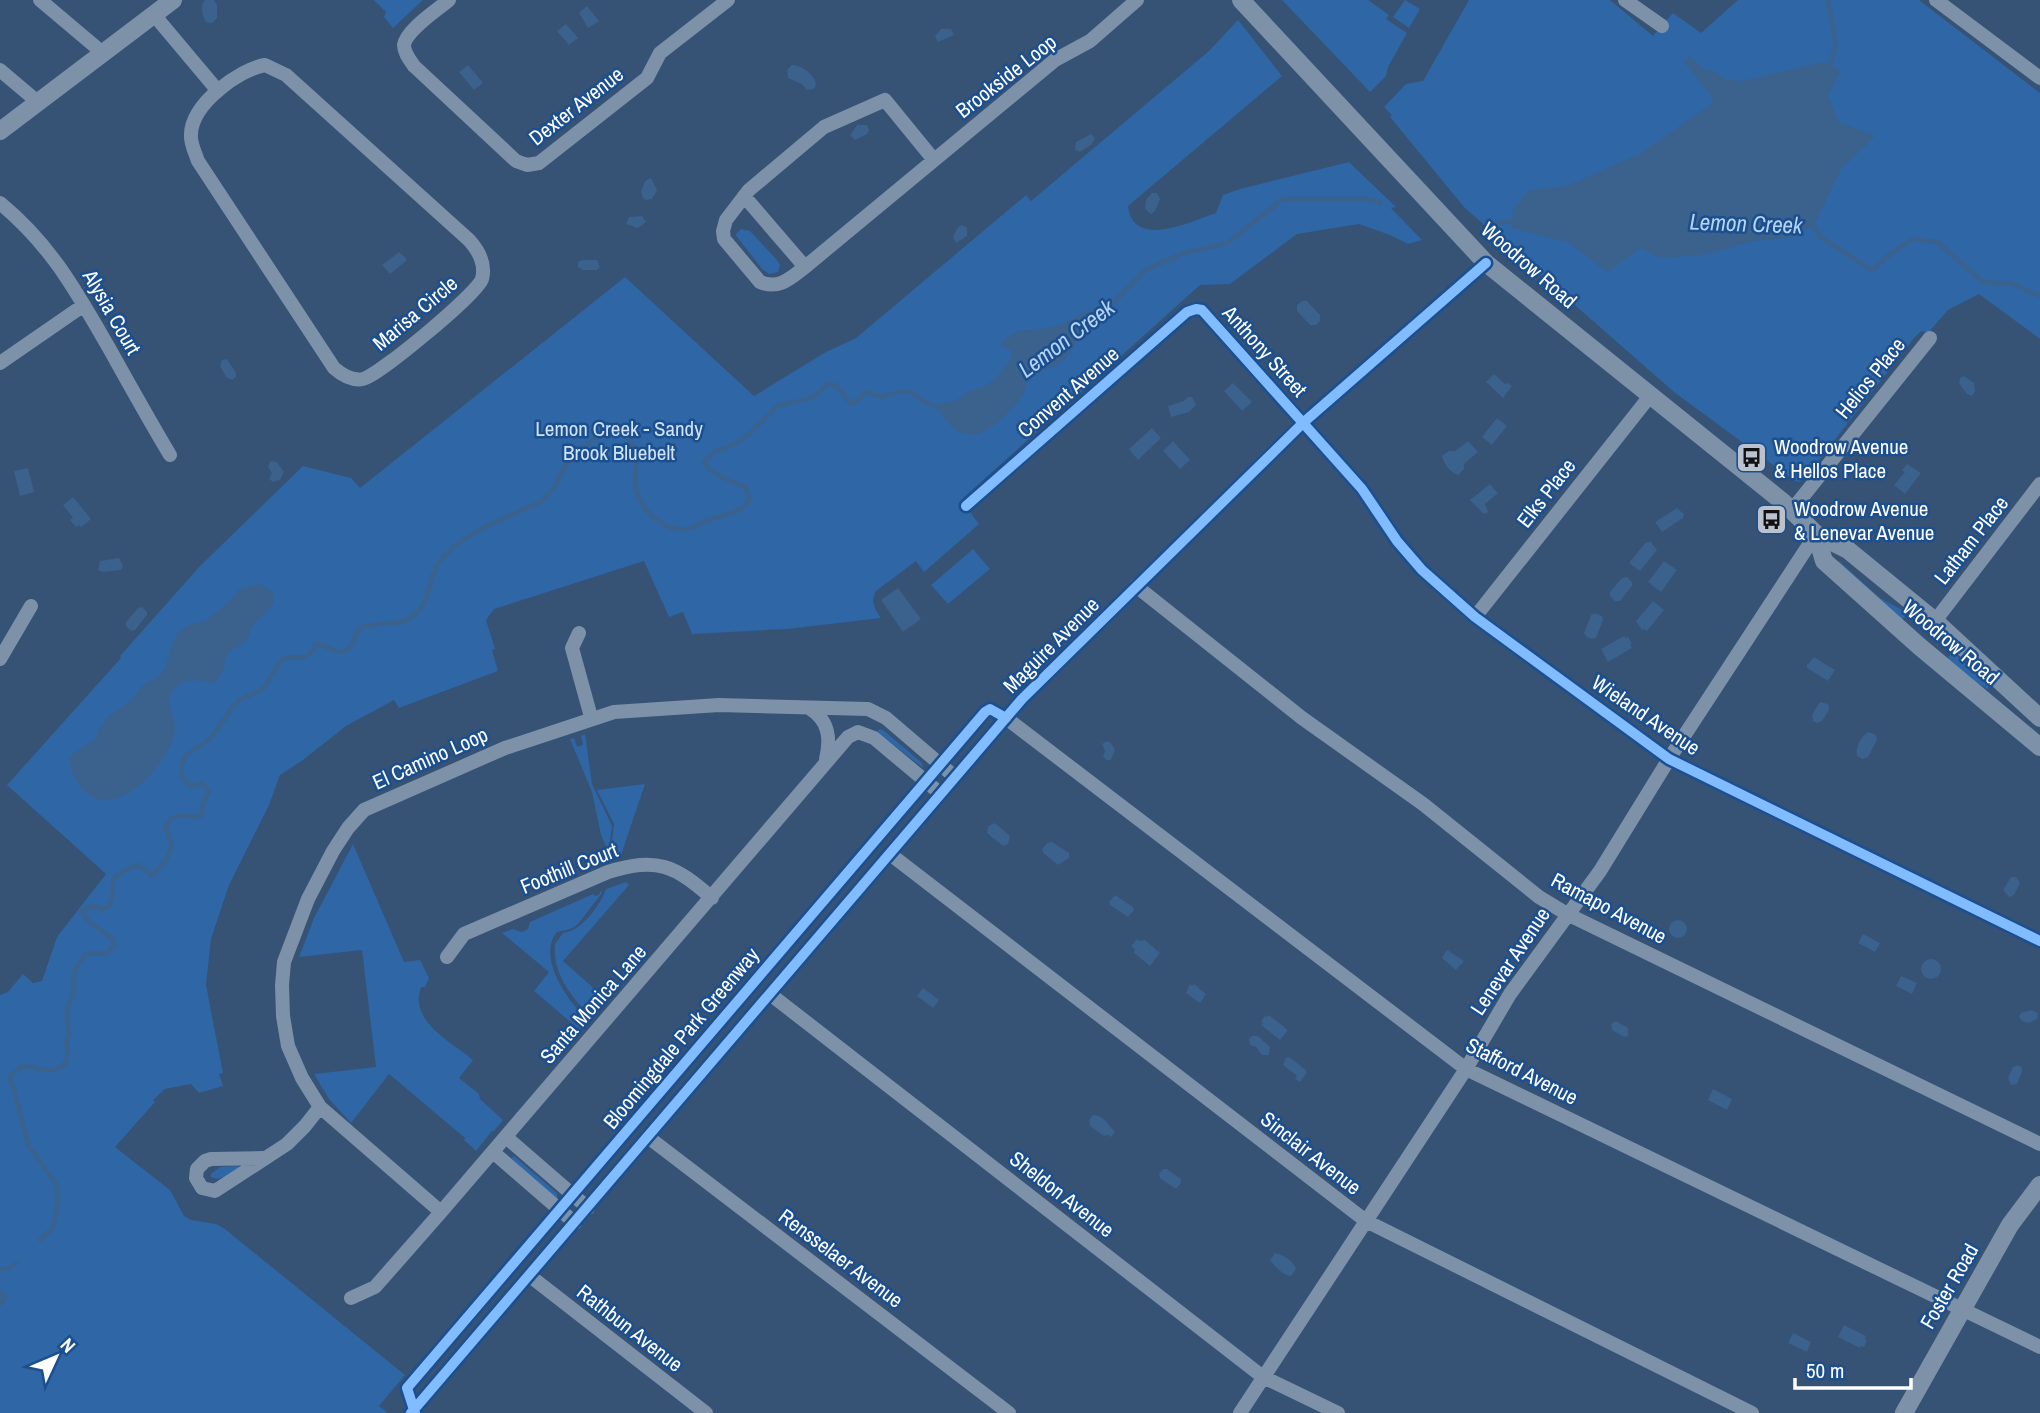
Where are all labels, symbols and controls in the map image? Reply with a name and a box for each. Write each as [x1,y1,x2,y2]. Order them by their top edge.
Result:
street label: Brookside Loop [950,27,1062,125]
street label: Dexter Avenue [523,60,629,152]
water label: Lemon Creek [1689,206,1805,241]
street label: Woodrow Road [1475,215,1583,315]
street label: Alysia Court [75,263,148,360]
street label: Marisa Circle [366,269,464,357]
water label: Lemon Creek [1011,291,1122,384]
street label: Anthony Street [1215,298,1314,403]
street label: Helios Place [1828,331,1912,425]
street label: Convent Avenue [1011,340,1125,444]
park label: Lemon Creek - Sandy Brook Bluebelt [535,414,703,467]
place label: Woodrow Avenue & Hellos Place [1774,432,1908,485]
bus stop icon: Woodrow Avenue & Hellos Place [1734,441,1768,475]
street label: Elks Place [1510,452,1582,534]
street label: Latham Place [1927,490,2015,590]
place label: Woodrow Avenue & Lenevar Avenue [1794,494,1934,547]
bus stop icon: Woodrow Avenue & Lenevar Avenue [1754,503,1788,537]
street label: Maguire Avenue [997,591,1105,699]
street label: Woodrow Road [1896,593,2006,691]
street label: Wieland Avenue [1586,668,1706,762]
street label: El Camino Loop [368,720,492,796]
street label: Foothill Court [516,835,622,901]
street label: Ramapo Avenue [1546,865,1672,951]
street label: Lenevar Avenue [1463,901,1557,1021]
street label: Santa Monica Lane [533,938,653,1070]
street label: Bloomingdale Park Greenway [596,941,766,1135]
street label: Stafford Avenue [1461,1030,1583,1112]
street label: Sinclair Avenue [1255,1105,1367,1201]
street label: Sheldon Avenue [1004,1144,1120,1244]
street label: Rensselaer Avenue [773,1202,909,1314]
street label: Foster Road [1913,1238,1985,1334]
street label: Rathbun Avenue [571,1277,689,1379]
north arrow [21,1322,91,1392]
text: N [55,1332,81,1358]
scale bar [1795,1346,1910,1390]
text: 50 m [1806,1356,1844,1385]

